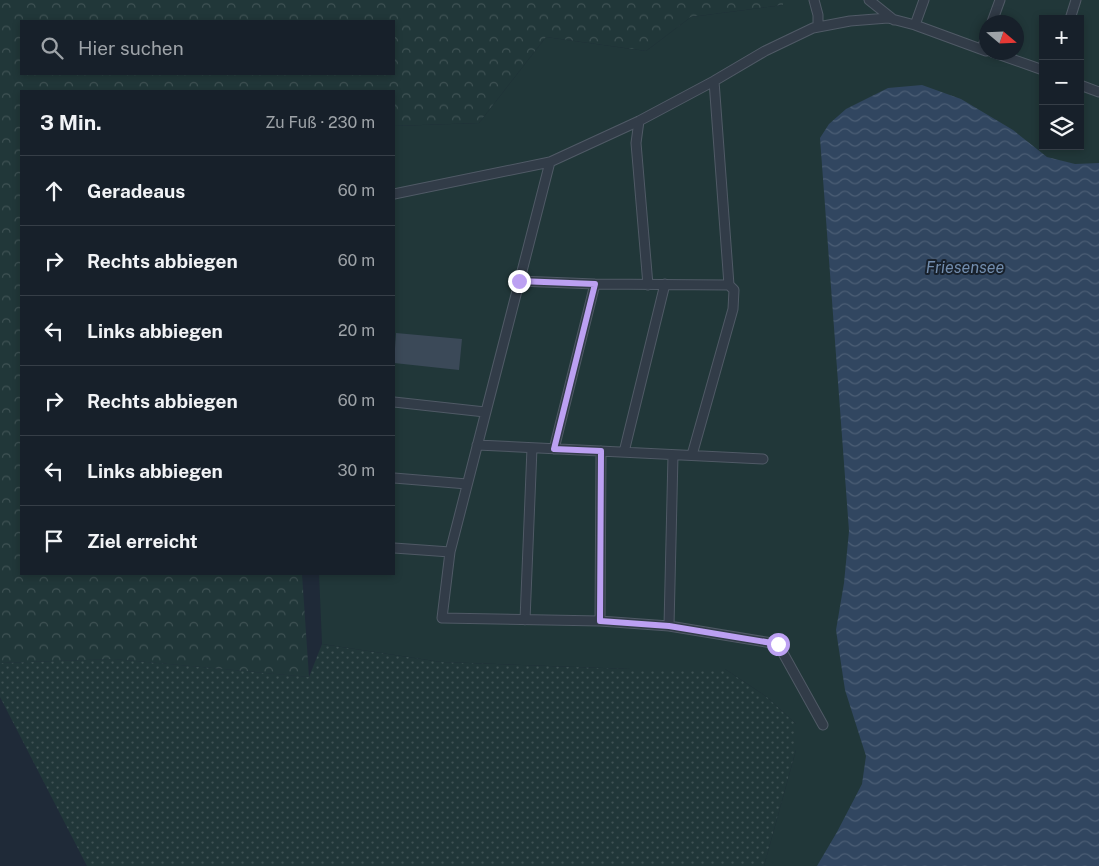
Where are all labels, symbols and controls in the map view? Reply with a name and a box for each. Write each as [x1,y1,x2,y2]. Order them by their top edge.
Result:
north arrow [979,15,1024,60]
map controls [1039,15,1084,150]
button: + [1039,15,1084,60]
search box [20,20,395,75]
icon: search [38,34,66,62]
text: Hier suchen [78,37,184,59]
button: − [1039,60,1084,105]
button: layers [1039,105,1084,150]
text: 3 Min. [40,110,102,135]
text: Zu Fuß · 230 m [265,113,375,132]
icon: ahead [40,177,68,205]
text: Geradeaus [87,180,185,202]
text: 60 m [338,181,375,200]
icon: right [40,247,68,275]
text: Rechts abbiegen [87,250,238,272]
text: 60 m [338,251,375,270]
water label: Friesensee [926,258,1004,277]
route end [508,270,531,293]
icon: left [40,317,68,345]
text: Links abbiegen [87,320,223,342]
text: 20 m [338,321,375,340]
icon: right [40,387,68,415]
text: Rechts abbiegen [87,390,238,412]
text: 60 m [338,391,375,410]
icon: left [40,457,68,485]
text: Links abbiegen [87,460,223,482]
text: 30 m [338,461,375,480]
icon: arrive [40,527,68,555]
text: Ziel erreicht [87,530,198,552]
route start [767,633,790,656]

